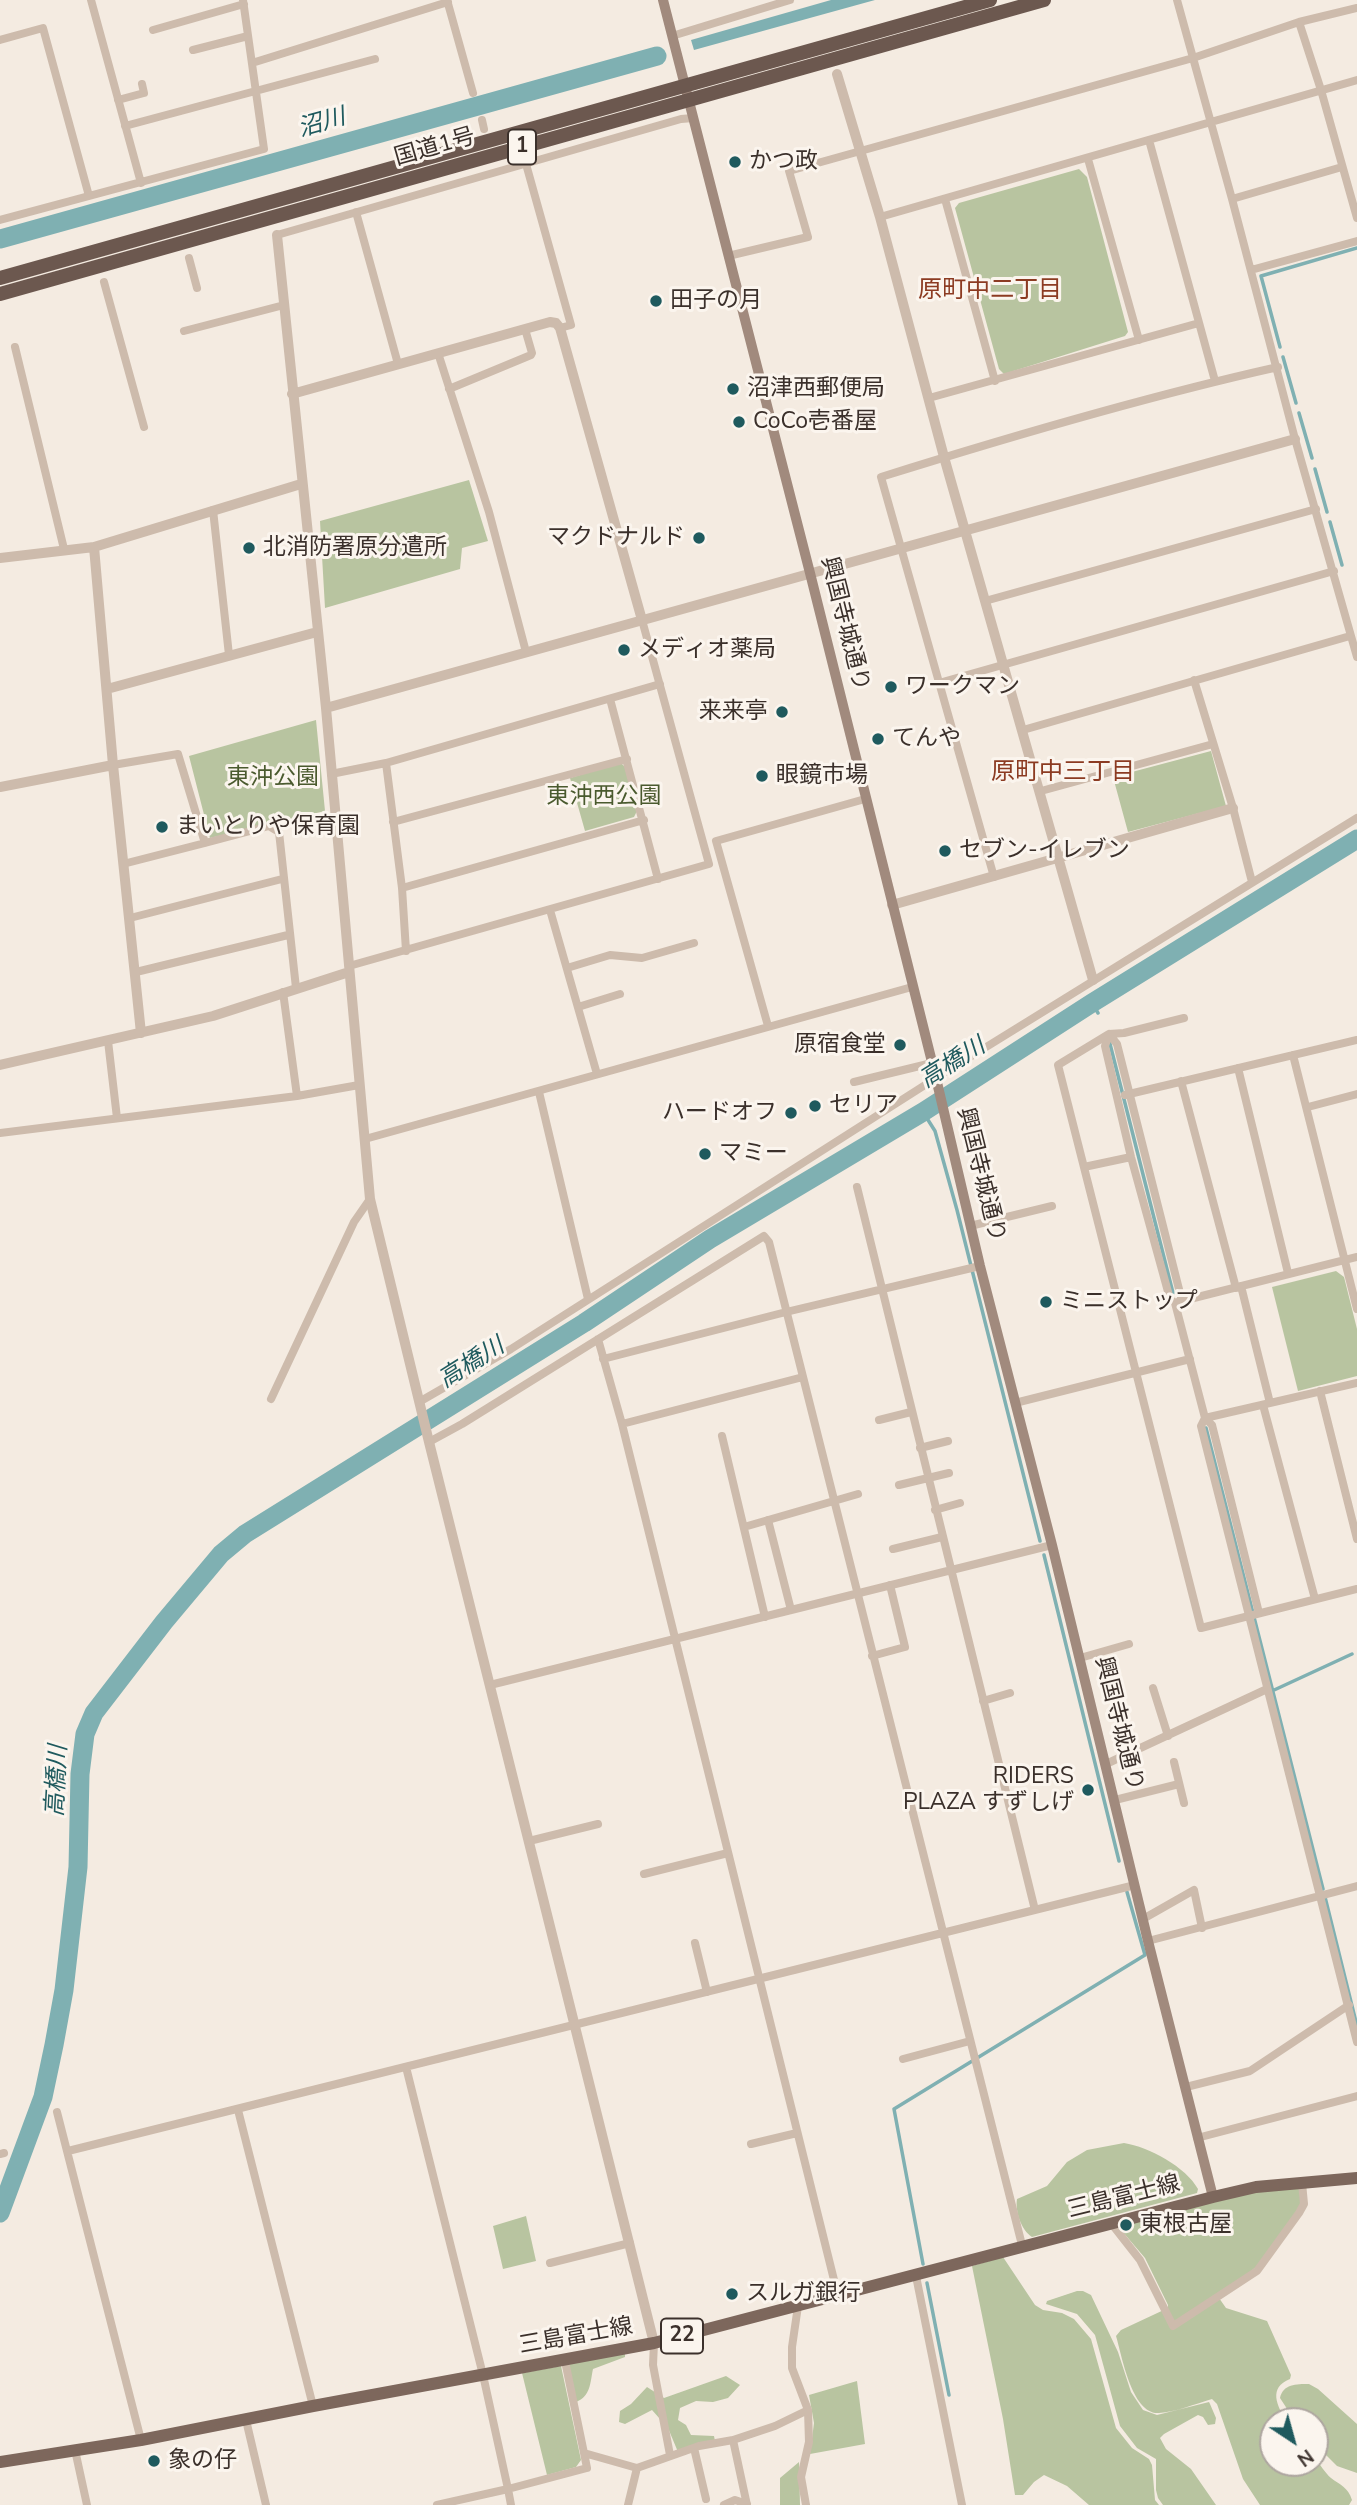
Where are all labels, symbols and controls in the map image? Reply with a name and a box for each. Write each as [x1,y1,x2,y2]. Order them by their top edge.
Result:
water label: 沼川 [295,104,349,144]
street label: 国道1号 [391,123,479,173]
road number: 1 [508,130,536,164]
place label: かつ政 [749,148,818,176]
marker: かつ政 [727,154,743,170]
district label: 原町中二丁目 [918,277,1062,305]
place label: 田子の月 [670,287,762,315]
marker: 田子の月 [648,293,664,309]
place label: 沼津西郵便局 [747,375,885,403]
marker: 沼津西郵便局 [725,381,741,397]
place label: CoCo壱番屋 [753,408,877,436]
marker: CoCo壱番屋 [731,414,747,430]
place label: マクドナルド [547,524,685,552]
marker: マクドナルド [691,530,707,546]
place label: 北消防署原分遣所 [263,534,447,562]
marker: 北消防署原分遣所 [241,540,257,556]
street label: 興国寺城通り [814,554,874,694]
place label: メディオ薬局 [638,636,776,664]
marker: メディオ薬局 [616,642,632,658]
place label: ワークマン [905,673,1020,701]
marker: ワークマン [883,679,899,695]
place label: 来来亭 [699,698,768,726]
marker: 来来亭 [774,704,790,720]
place label: てんや [892,725,961,753]
marker: てんや [870,731,886,747]
district label: 原町中三丁目 [991,759,1135,787]
place label: 眼鏡市場 [776,762,868,790]
park label: 東沖公園 [227,764,319,792]
marker: 眼鏡市場 [754,768,770,784]
park label: 東沖西公園 [547,783,661,811]
place label: まいとりや保育園 [176,813,360,841]
marker: まいとりや保育園 [154,819,170,835]
place label: セブン-イレブン [959,837,1130,865]
marker: セブン-イレブン [937,843,953,859]
place label: 原宿食堂 [794,1031,886,1059]
water label: 高橋川 [915,1033,991,1095]
marker: 原宿食堂 [892,1037,908,1053]
place label: セリア [829,1092,898,1120]
marker: セリア [807,1098,823,1114]
place label: ハードオフ [662,1099,777,1127]
marker: ハードオフ [783,1105,799,1121]
street label: 興国寺城通り [950,1105,1010,1245]
place label: マミー [719,1140,788,1168]
marker: マミー [697,1146,713,1162]
place label: ミニストップ [1060,1288,1198,1316]
marker: ミニストップ [1038,1294,1054,1310]
water label: 高橋川 [434,1333,510,1395]
street label: 興国寺城通り [1088,1654,1148,1794]
water label: 高橋川 [42,1744,74,1818]
place label: RIDERS PLAZA すずしげ [903,1763,1074,1817]
marker: RIDERS PLAZA すずしげ [1080,1782,1096,1798]
street label: 三島富士線 [1065,2171,1183,2225]
place label: 東根古屋 [1140,2211,1232,2239]
marker: 東根古屋 [1118,2217,1134,2233]
place label: スルガ銀行 [746,2280,861,2308]
marker: スルガ銀行 [724,2286,740,2302]
street label: 三島富士線 [517,2313,635,2361]
road number: 22 [661,2318,703,2354]
north arrow [1259,2407,1329,2477]
text: N [1292,2443,1319,2472]
place label: 象の仔 [168,2447,237,2475]
marker: 象の仔 [146,2453,162,2469]

